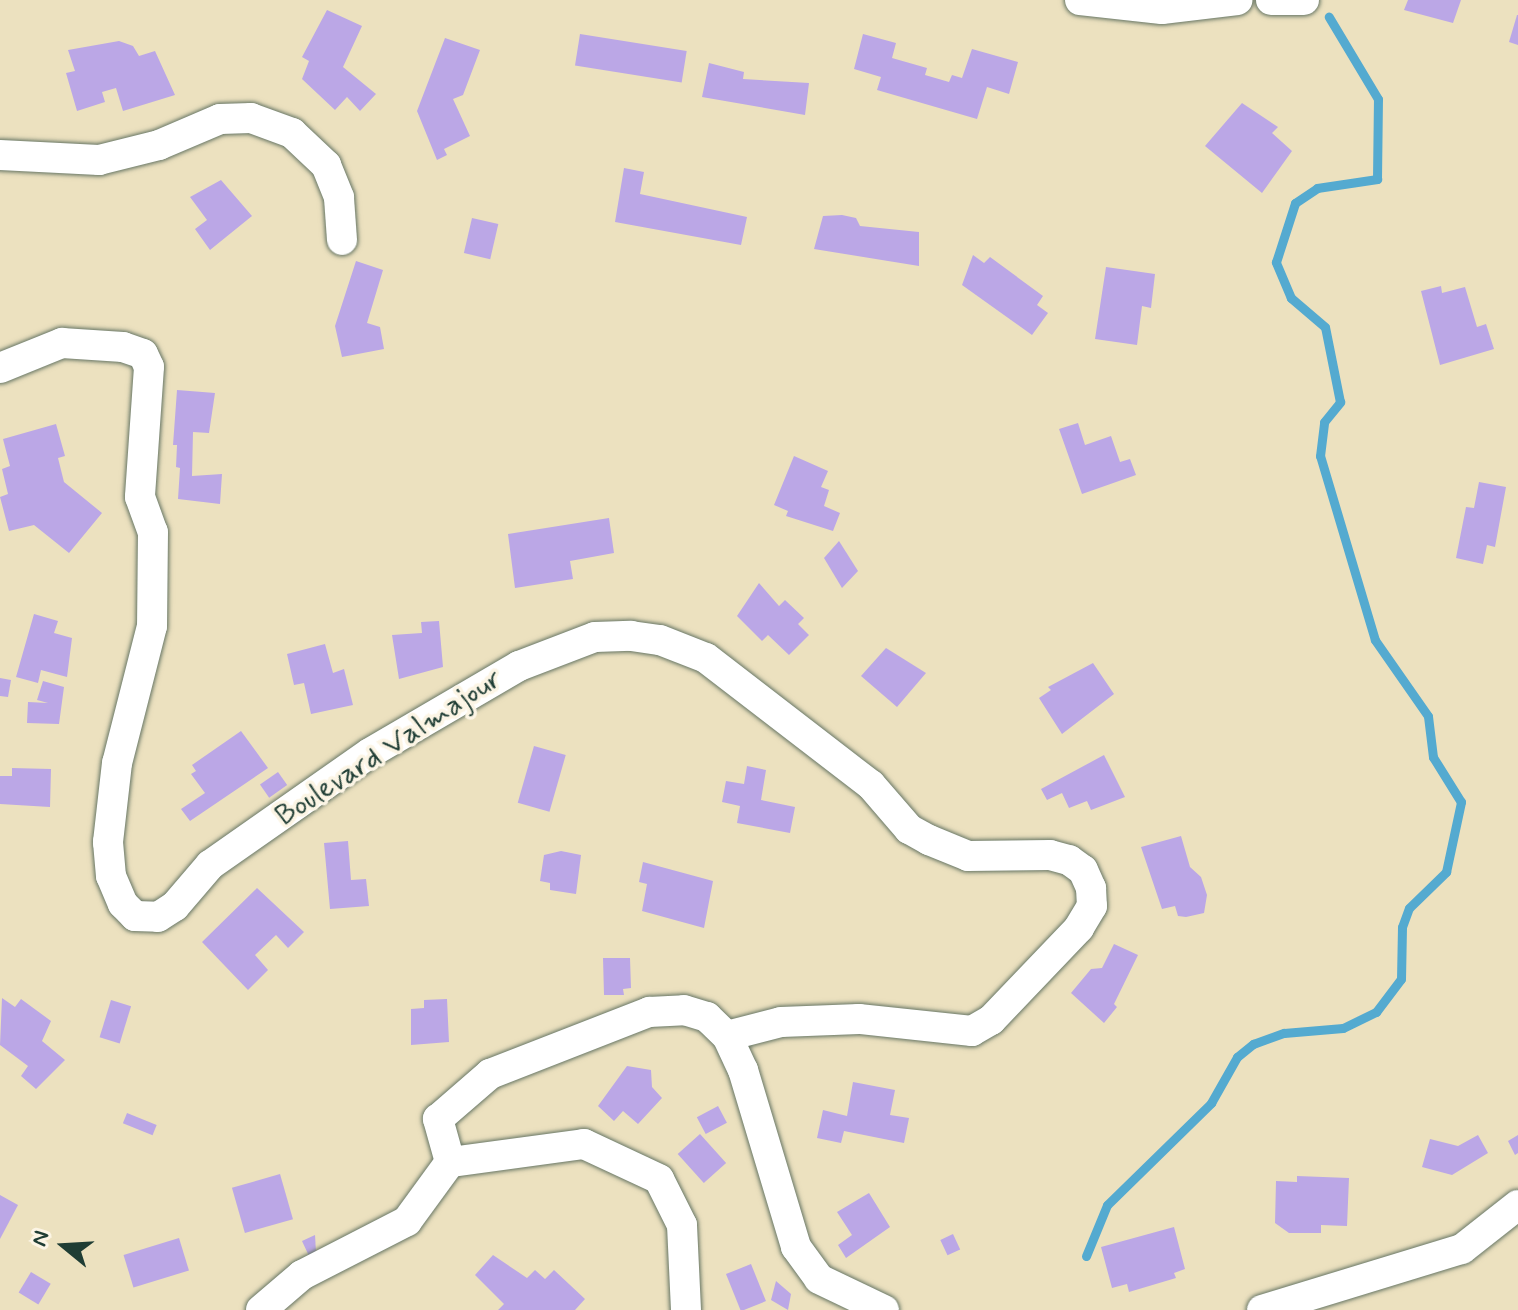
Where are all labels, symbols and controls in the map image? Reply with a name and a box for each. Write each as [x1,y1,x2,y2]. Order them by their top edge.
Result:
street label: Boulevard Valmajour [269,661,509,835]
north arrow [24,1206,104,1286]
text: N [26,1227,57,1250]

